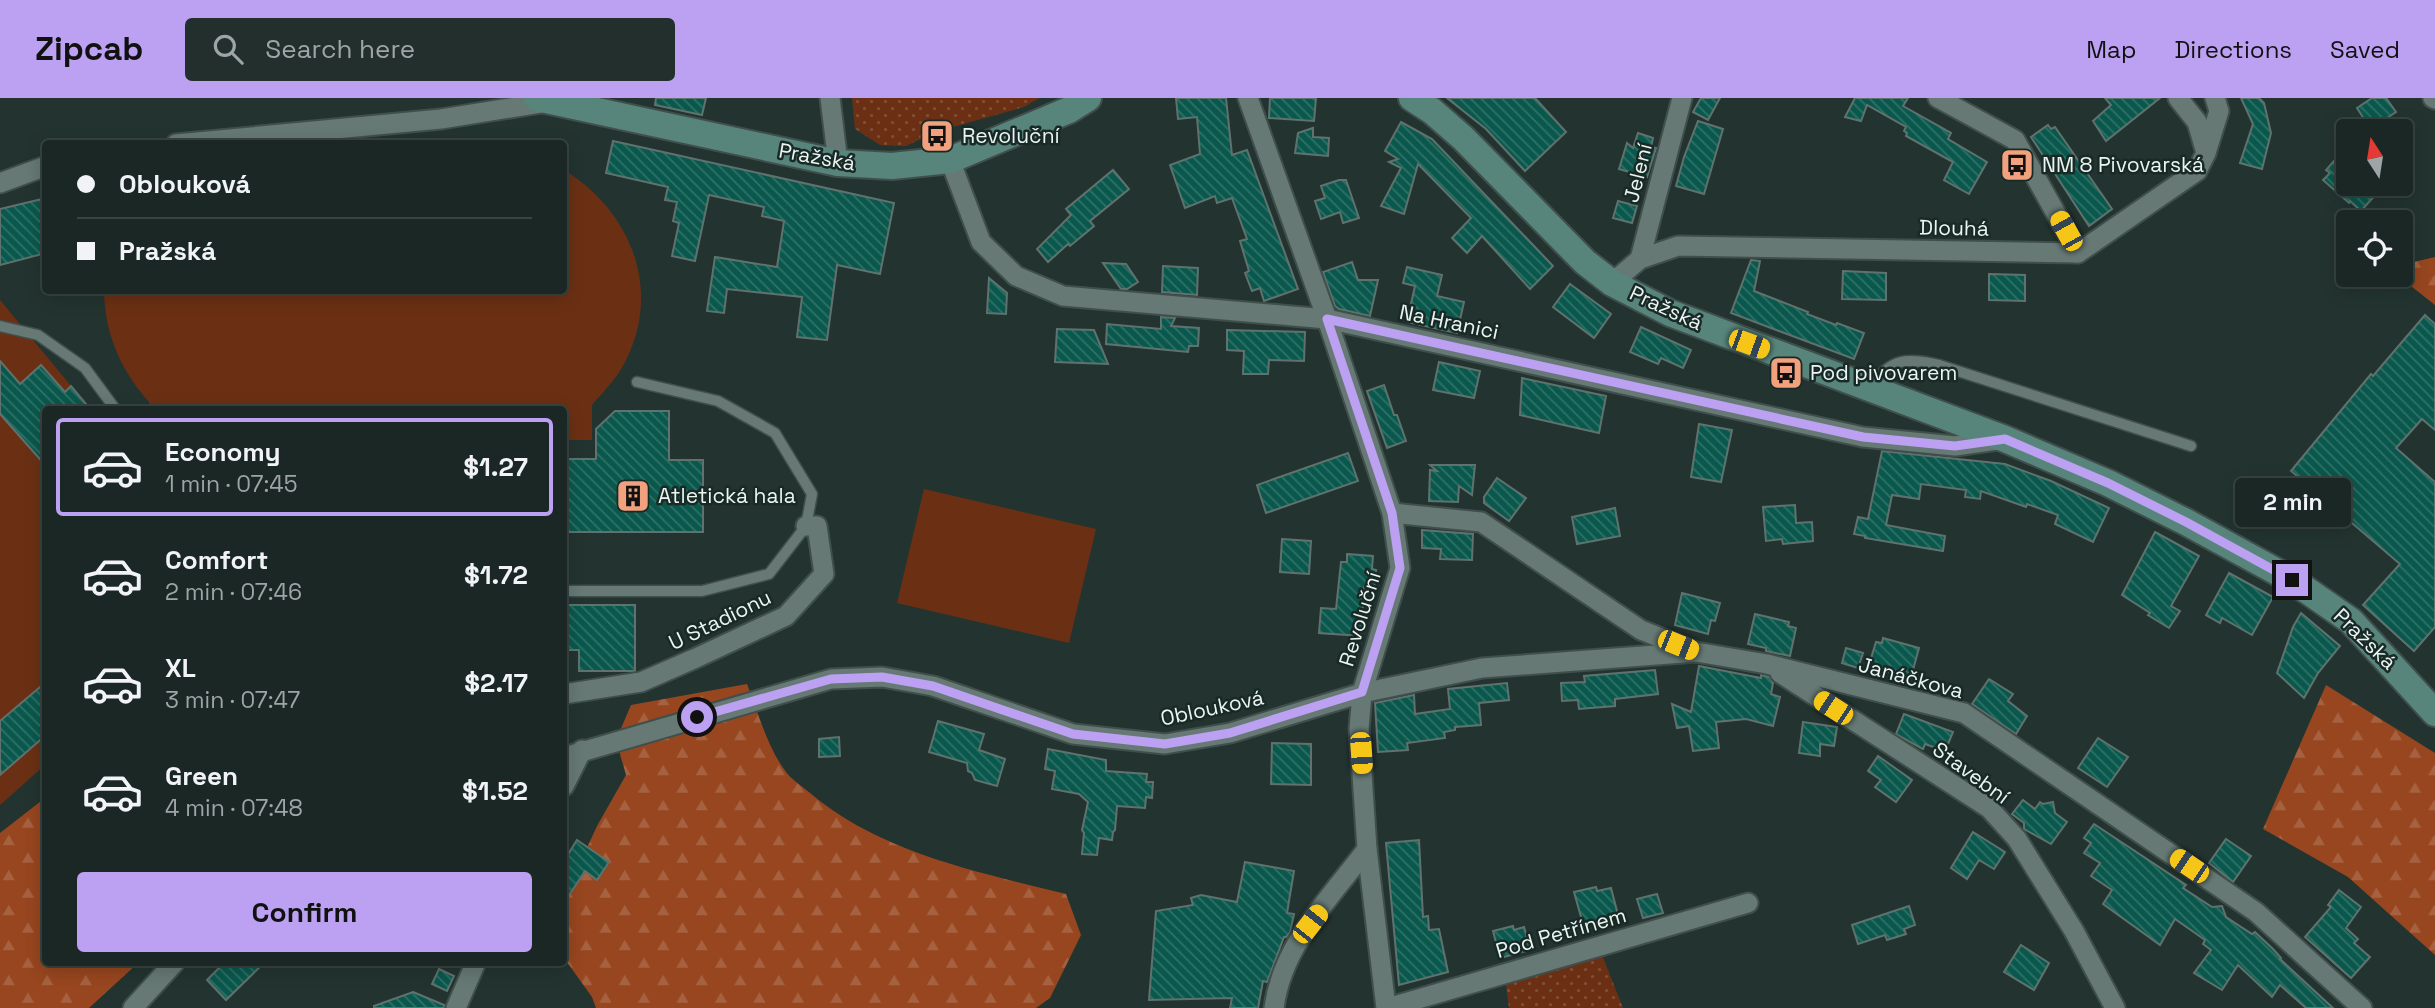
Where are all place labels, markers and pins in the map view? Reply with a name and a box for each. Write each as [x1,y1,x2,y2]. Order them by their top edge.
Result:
bus stop icon: Revoluční [918,117,956,155]
place label: Revoluční [962,122,1061,149]
bus stop icon: NM 8 Pivovarská [1998,146,2036,184]
place label: NM 8 Pivovarská [2042,151,2204,178]
bus stop icon: Pod pivovarem [1767,354,1805,392]
place label: Pod pivovarem [1810,359,1957,386]
building icon: Atletická hala [614,477,652,515]
place label: Atletická hala [658,482,796,509]

